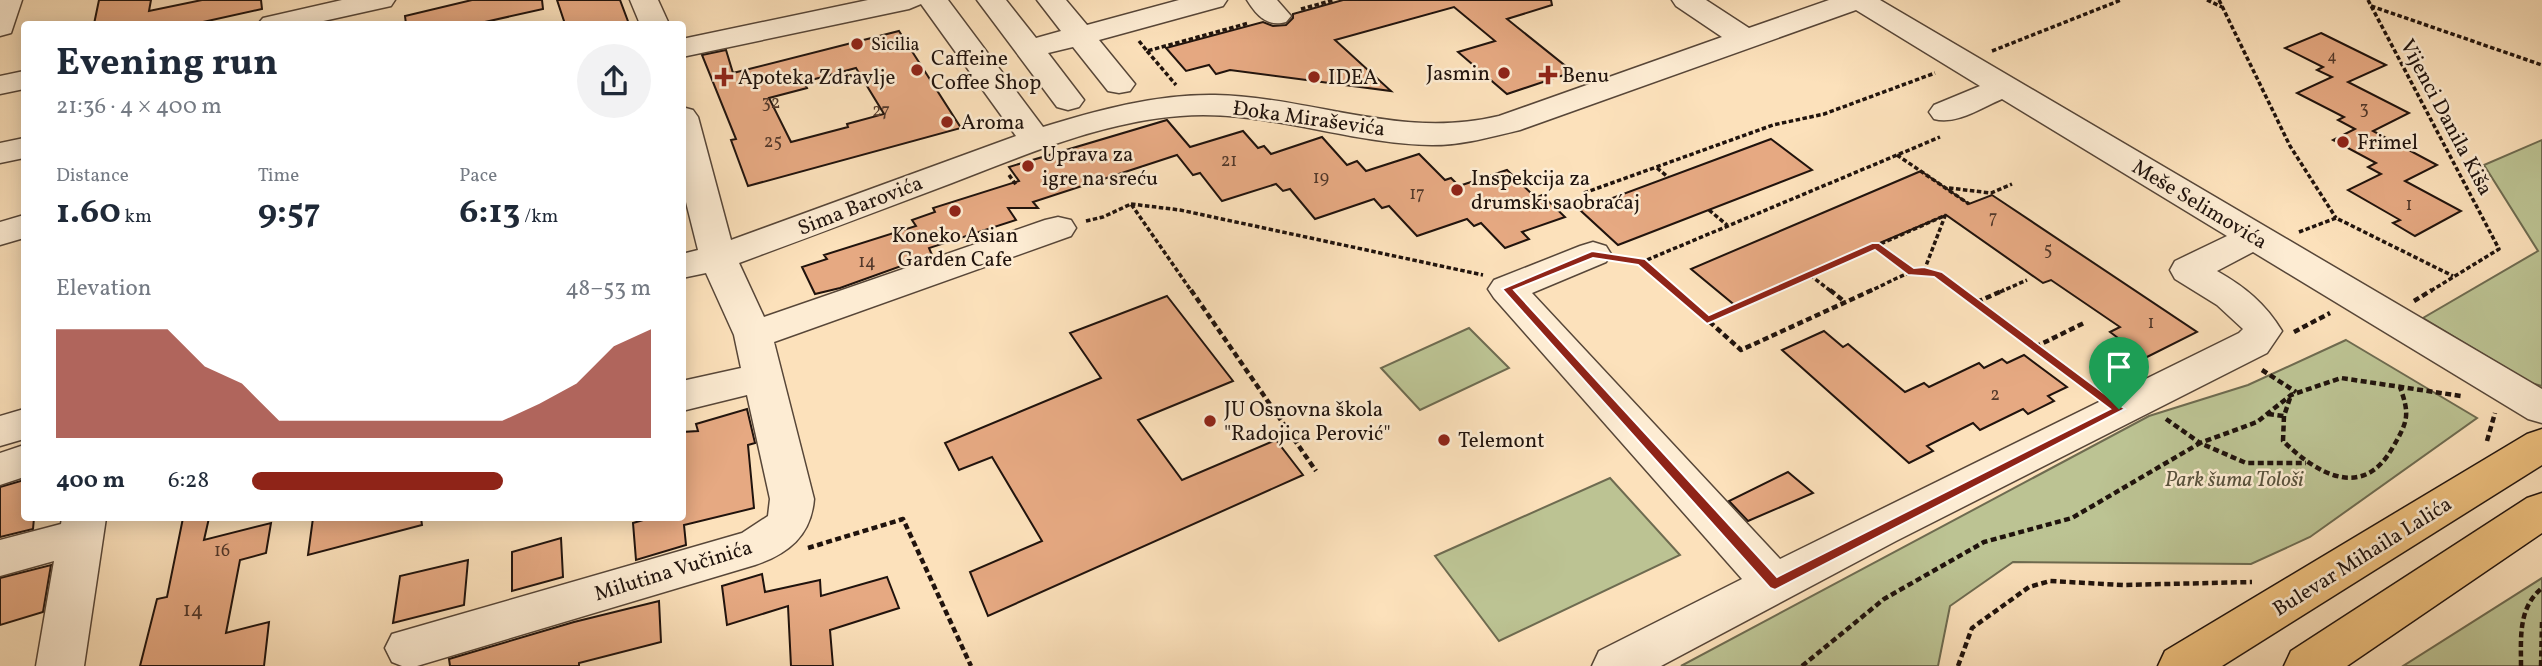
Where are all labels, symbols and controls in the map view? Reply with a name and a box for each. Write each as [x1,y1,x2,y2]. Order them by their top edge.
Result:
place label: Sicilia [871,33,920,58]
street label: Vijenci Danila Kiša [2392,34,2499,201]
marker: Sicilia [849,36,865,52]
text: Evening run [56,38,278,91]
button: share [577,44,651,118]
place label: Caffeine Coffee Shop [931,45,1041,98]
house number: 4 [2327,46,2337,68]
place label: Jasmin [1426,60,1490,89]
marker: Caffeine Coffee Shop [909,62,925,78]
place label: Benu [1562,62,1609,91]
place label: Apoteka Zdravlje [738,64,895,93]
place label: IDEA [1328,64,1378,93]
marker: Jasmin [1496,65,1512,81]
marker: Benu [1540,67,1556,83]
marker: Apoteka Zdravlje [716,69,732,85]
marker: IDEA [1306,69,1322,85]
text: 21:36 · 4 × 400 m [56,91,222,123]
house number: 32 [762,91,780,116]
street label: Đoka Miraševića [1231,94,1387,145]
house number: 3 [2359,97,2369,122]
house number: 27 [872,99,890,124]
place label: Aroma [961,109,1025,138]
marker: Aroma [939,114,955,130]
place label: Frimel [2357,129,2418,158]
house number: 25 [764,130,782,155]
marker: Frimel [2335,134,2351,150]
place label: Uprava za igre na sreću [1042,141,1158,194]
house number: 21 [1221,149,1237,174]
street label: Meše Selimovića [2126,153,2272,257]
marker: Uprava za igre na sreću [1020,158,1036,174]
text: Distance [56,163,129,189]
text: Time [258,163,299,189]
text: Pace [459,163,497,189]
place label: Inspekcija za drumski saobraćaj [1471,165,1640,218]
house number: 19 [1313,166,1329,191]
street label: Sima Barovića [794,169,927,244]
house number: 17 [1409,182,1425,207]
marker: Inspekcija za drumski saobraćaj [1449,182,1465,198]
text: 1.60 [56,189,121,237]
text: 9:57 [258,189,320,237]
text: 6:13 [459,189,520,237]
house number: 1 [2406,193,2412,218]
marker: Koneko Asian Garden Cafe [947,203,963,219]
text: km [121,204,152,230]
text: /km [520,204,558,230]
house number: 7 [1989,206,1997,231]
place label: Koneko Asian Garden Cafe [892,222,1018,275]
house number: 5 [2044,238,2052,263]
house number: 14 [858,250,876,275]
text: Elevation [56,273,152,305]
text: 48–53 m [565,273,651,305]
house number: 1 [2148,311,2154,336]
pin [2089,337,2149,409]
icon: arrive [2100,348,2138,386]
house number: 2 [1990,383,2000,408]
place label: JU Osnovna škola "Radojica Perović" [1224,396,1391,449]
marker: JU Osnovna škola "Radojica Perović" [1202,413,1218,429]
place label: Telemont [1458,427,1545,456]
marker: Telemont [1436,432,1452,448]
text: 400 m [56,465,125,497]
text: 6:28 [168,465,209,497]
park label: Park šuma Tološi [2165,466,2304,495]
street label: Bulevar Mihaila Lalića [2268,490,2458,624]
street label: Milutina Vučinića [591,534,756,609]
house number: 16 [214,539,230,564]
house number: 14 [183,596,203,625]

